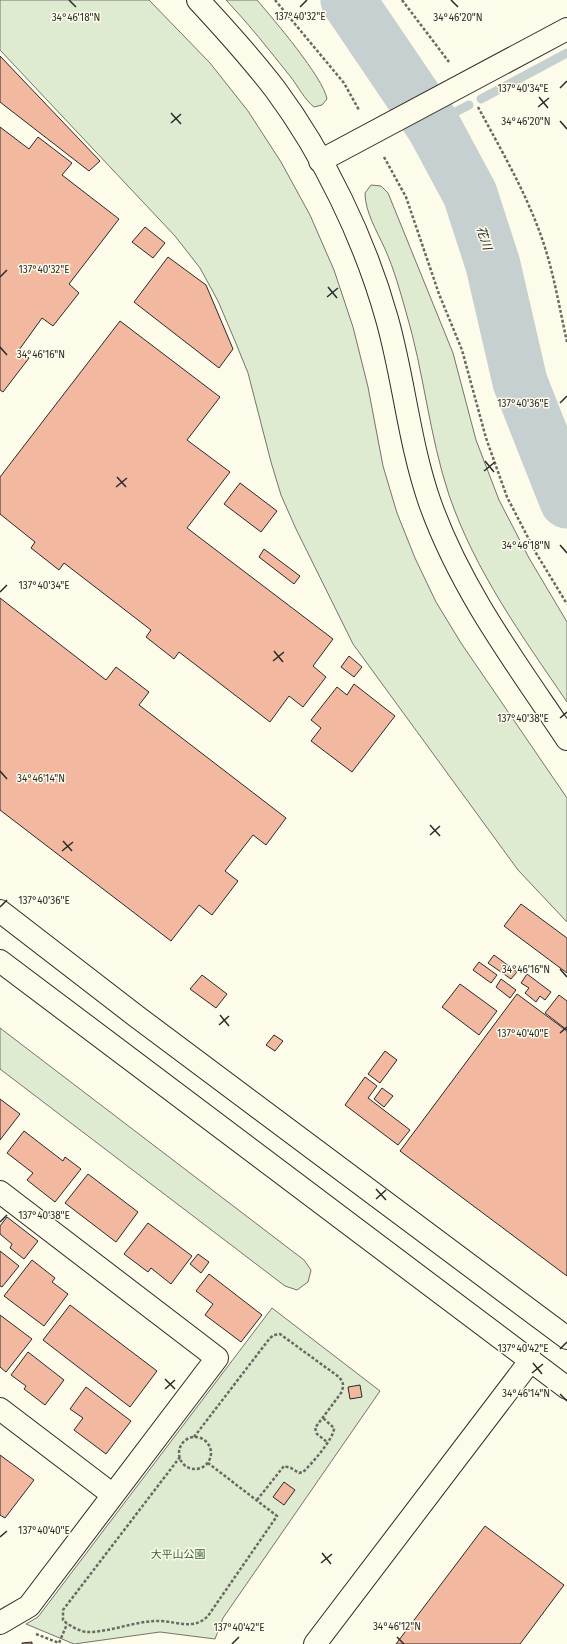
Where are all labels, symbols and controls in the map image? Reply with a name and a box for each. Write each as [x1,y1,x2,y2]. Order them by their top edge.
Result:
text: 137°40'32"E [274,11,326,23]
text: 34°46'18"N [52,12,100,24]
text: 34°46'20"N [433,12,483,24]
text: 137°40'34"E [497,83,549,95]
text: 34°46'20"N [501,116,551,128]
water label: 花川 [474,224,495,253]
text: 137°40'32"E [18,264,70,276]
text: 34°46'16"N [17,349,65,361]
text: 137°40'36"E [497,398,549,410]
text: 34°46'18"N [502,540,550,552]
text: 137°40'34"E [18,580,70,592]
text: 137°40'38"E [497,713,549,725]
text: 34°46'14"N [17,773,65,785]
text: 137°40'36"E [18,895,70,907]
text: 34°46'16"N [502,964,550,976]
text: 137°40'40"E [497,1028,549,1040]
text: 137°40'38"E [18,1210,70,1222]
text: 137°40'42"E [497,1343,549,1355]
text: 34°46'14"N [502,1388,550,1400]
text: 137°40'40"E [18,1525,70,1537]
park label: 大平山公園 [151,1548,206,1561]
text: 34°46'12"N [373,1621,421,1633]
text: 137°40'42"E [213,1622,265,1634]

